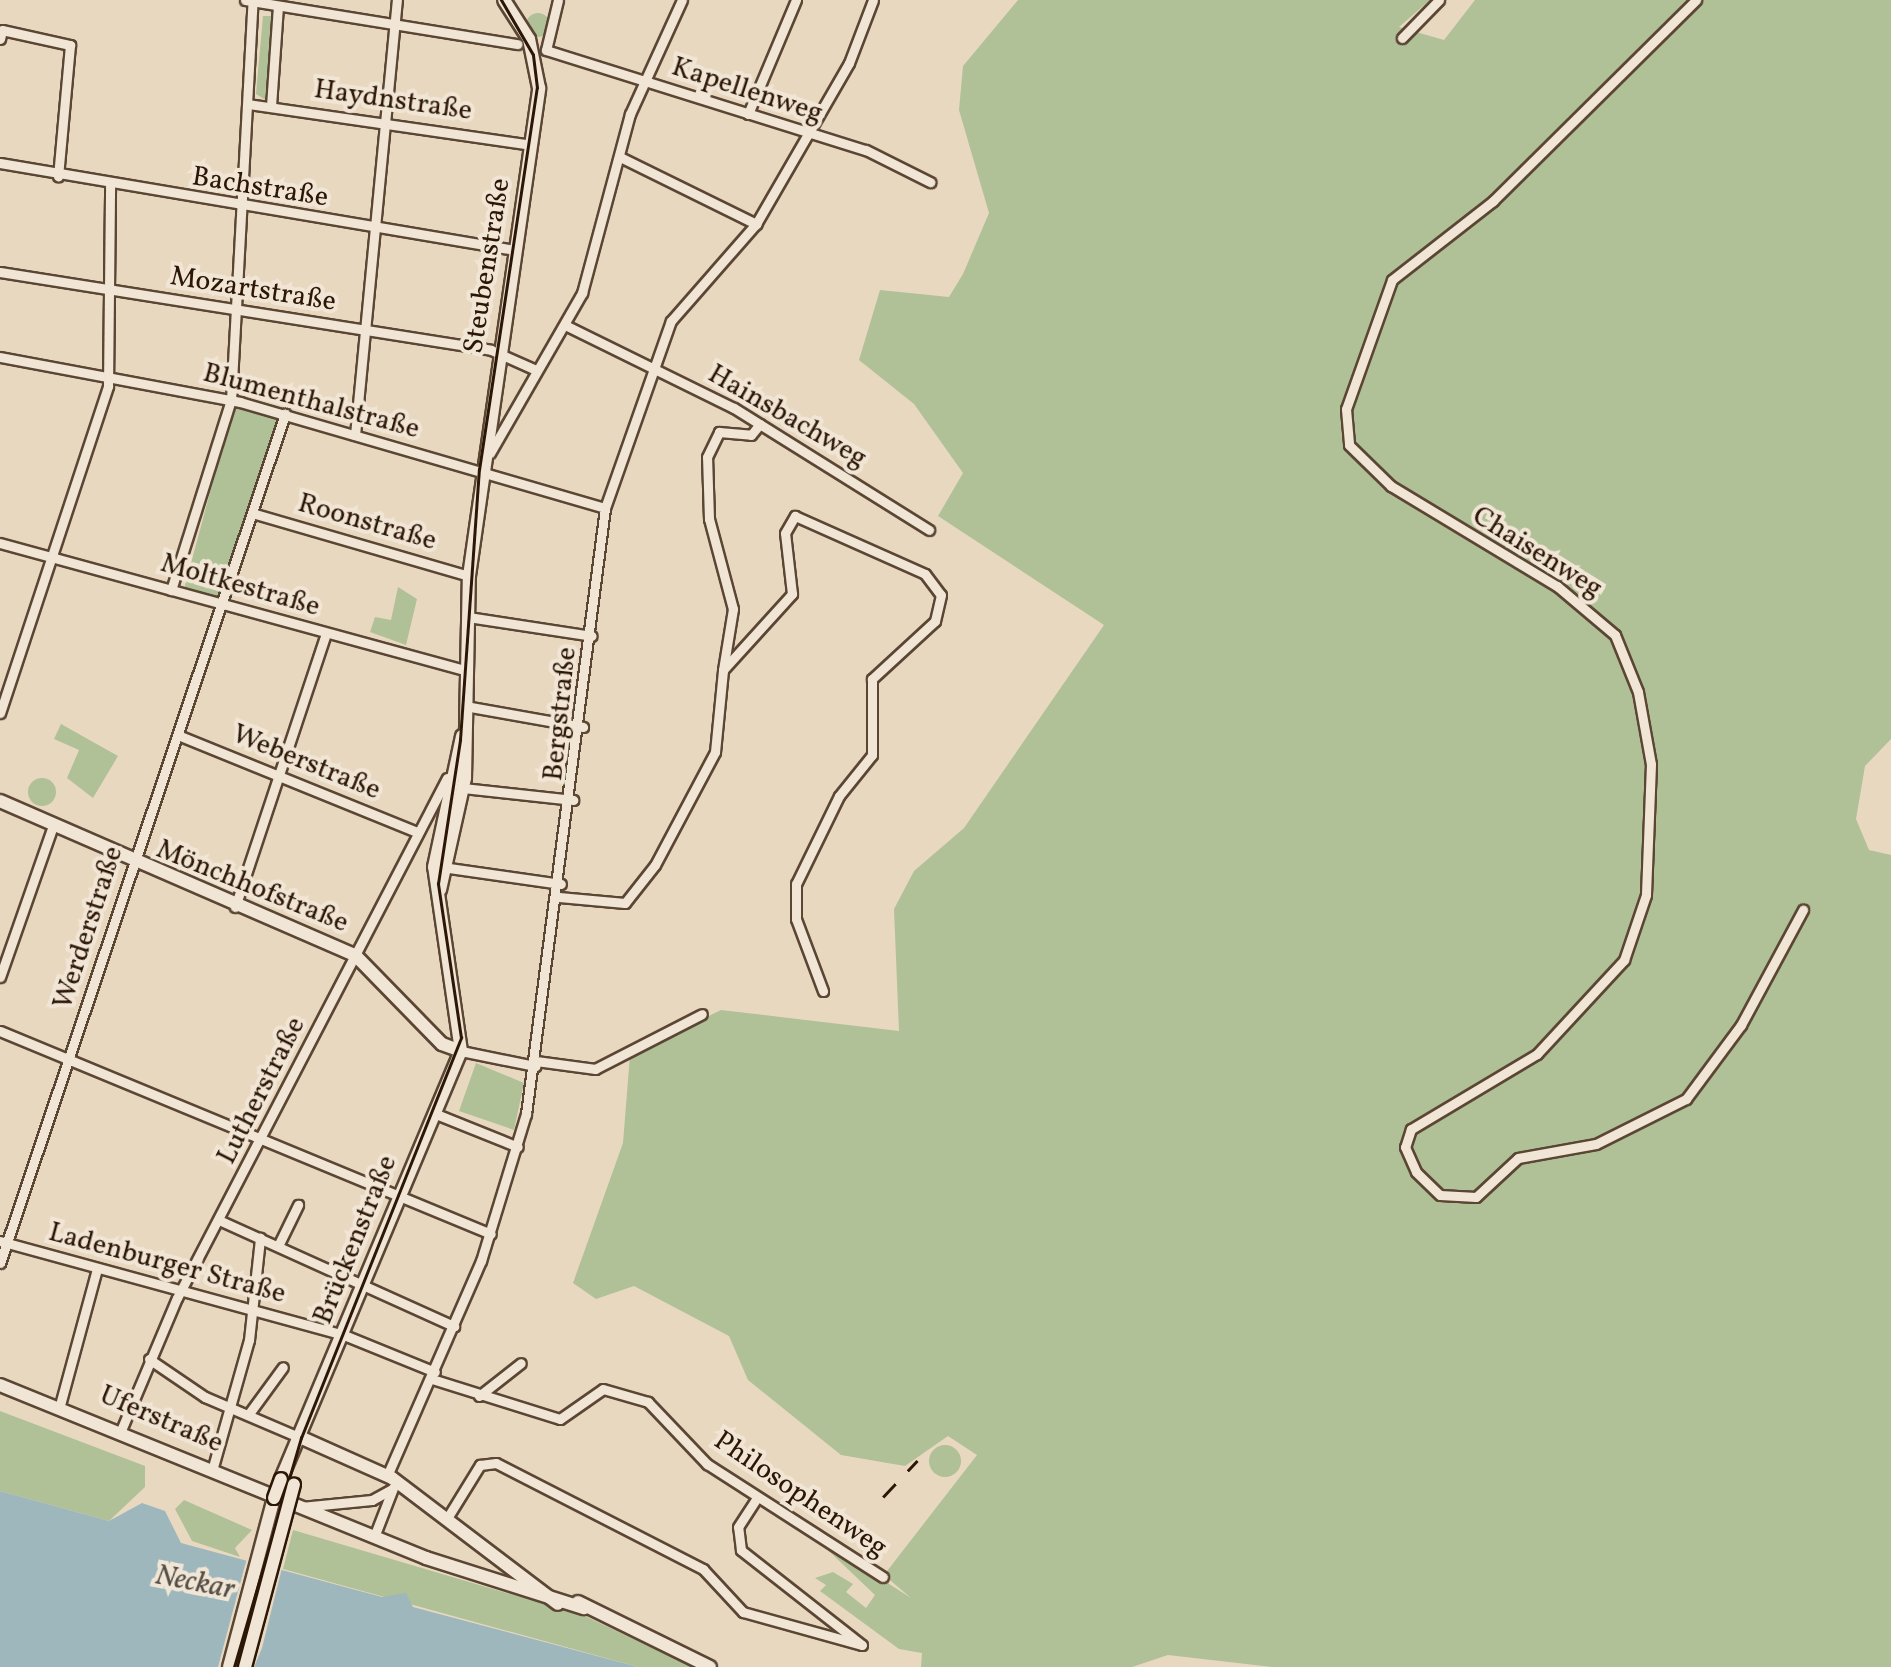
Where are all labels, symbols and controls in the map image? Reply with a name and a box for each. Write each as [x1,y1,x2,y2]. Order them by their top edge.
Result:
street label: Kapellenweg [667,51,827,131]
street label: Haydnstraße [312,73,474,129]
street label: Bachstraße [190,161,330,215]
street label: Steubenstraße [458,176,518,356]
street label: Mozartstraße [168,260,338,320]
street label: Blumenthalstraße [199,357,423,447]
street label: Hainsbachweg [702,358,872,476]
street label: Roonstraße [294,487,440,559]
street label: Chaisenweg [1466,500,1608,606]
street label: Moltkestraße [157,547,323,625]
street label: Bergstraße [537,645,585,783]
street label: Weberstraße [227,718,385,808]
street label: Mönchhofstraße [151,833,353,941]
street label: Werderstraße [47,842,131,1014]
street label: Lutherstraße [211,1012,313,1170]
street label: Brückenstraße [307,1151,405,1329]
street label: Ladenburger Straße [45,1216,289,1312]
street label: Uferstraße [94,1379,228,1461]
street label: Philosophenweg [707,1425,893,1565]
water label: Neckar [152,1558,238,1608]

